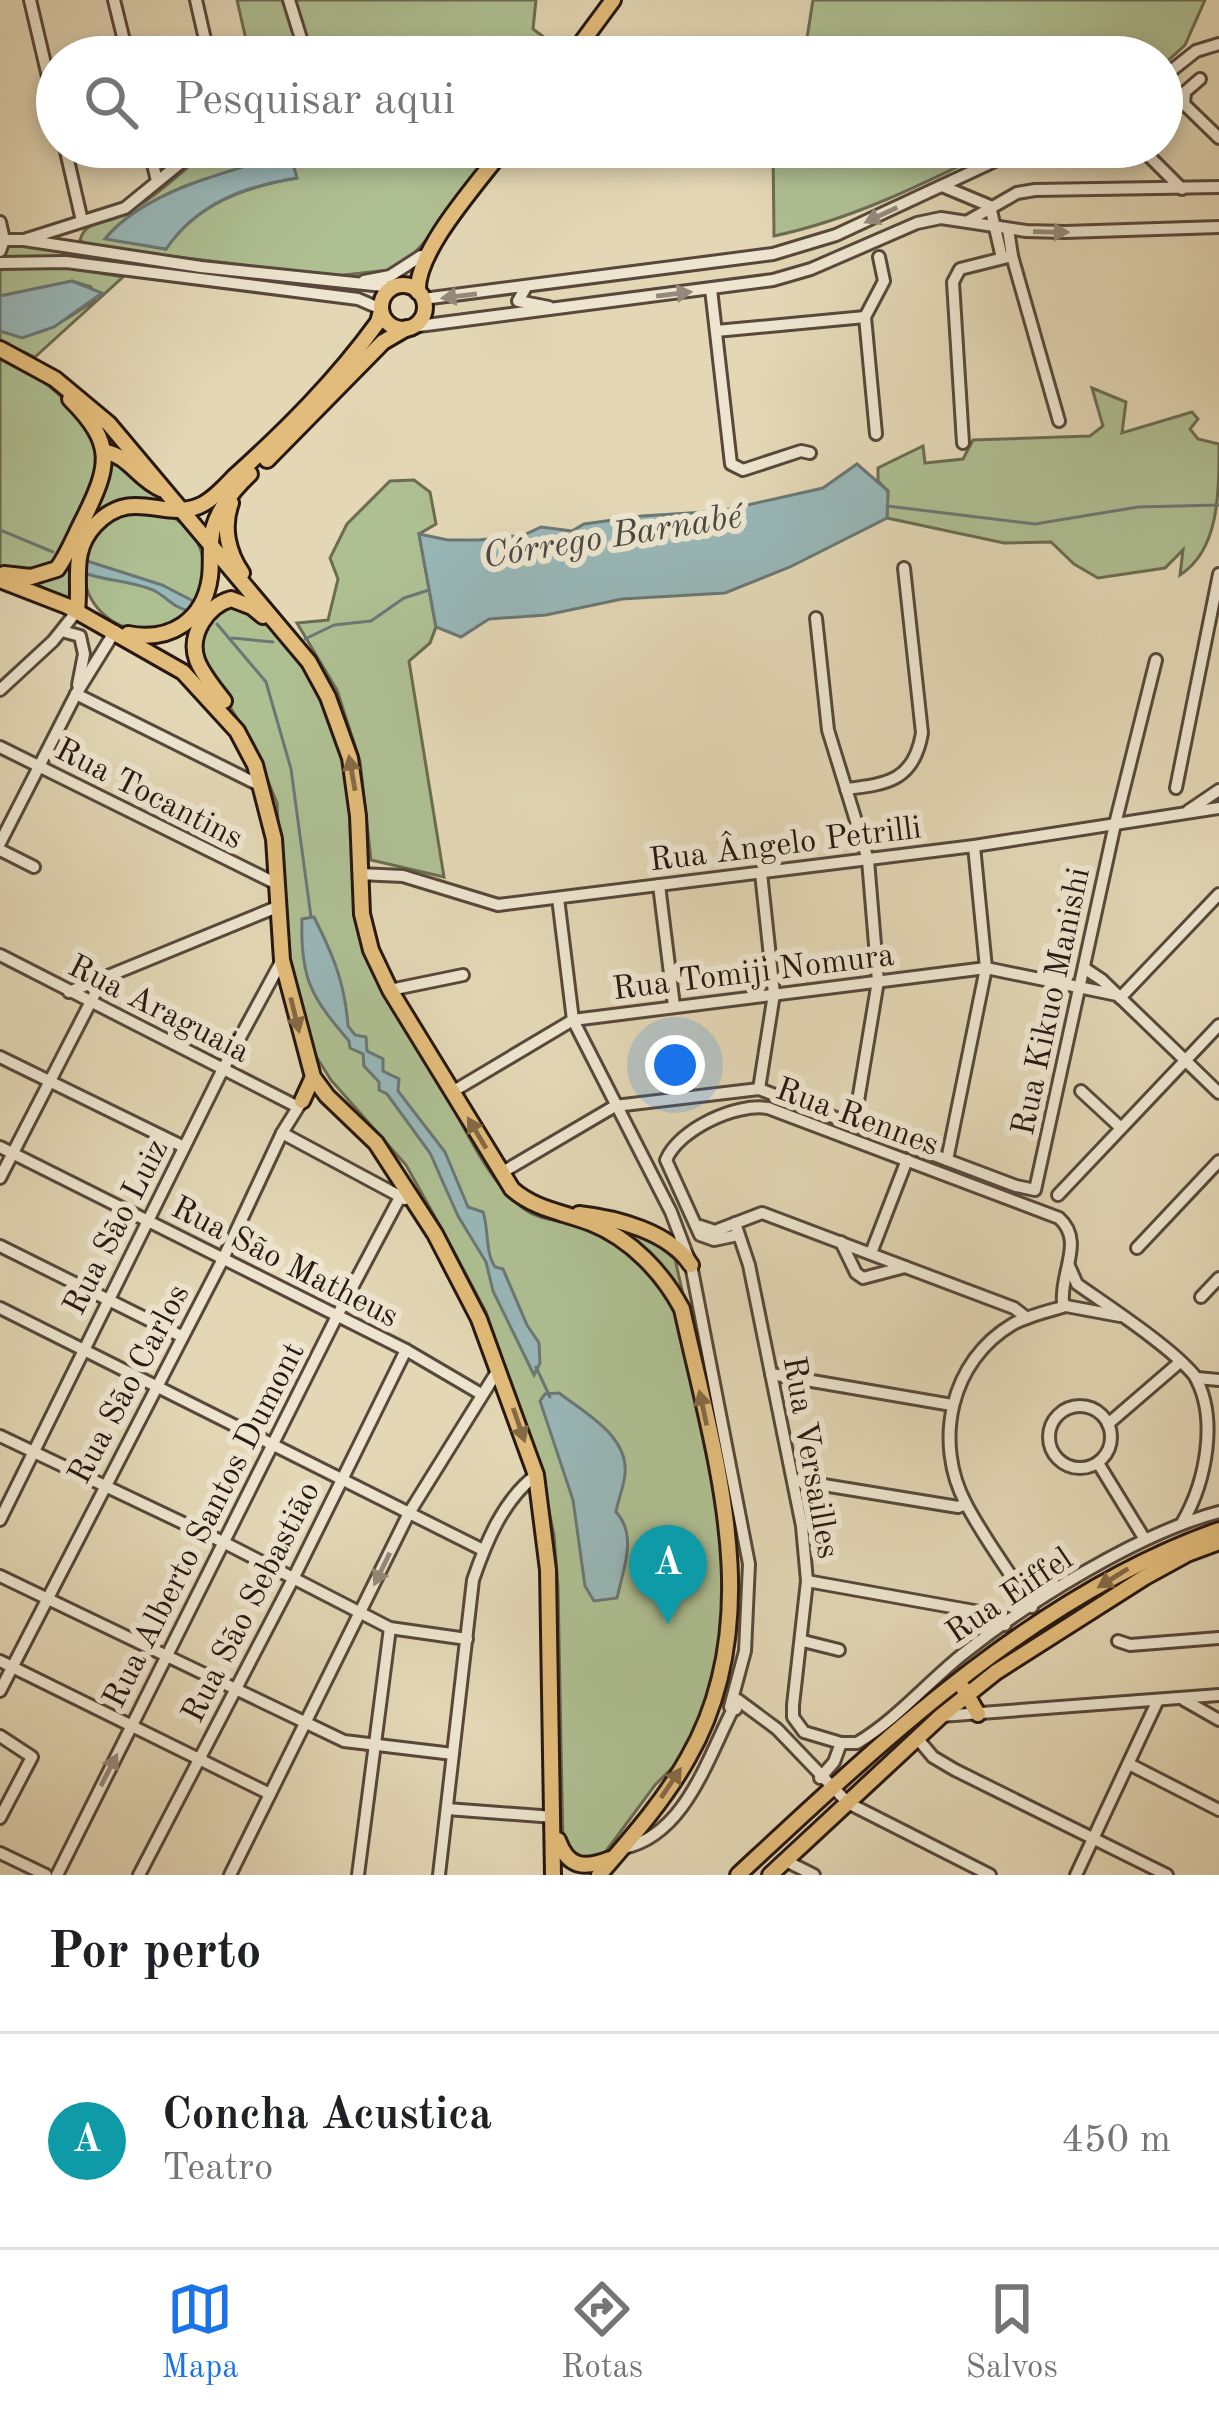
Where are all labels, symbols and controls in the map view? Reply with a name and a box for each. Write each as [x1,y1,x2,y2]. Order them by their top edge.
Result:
search box [36,36,1183,168]
icon: search [78,69,144,135]
text: Pesquisar aqui [174,79,455,124]
one-way arrow [863,205,898,225]
one-way arrow [1033,222,1071,241]
one-way arrow [656,284,694,303]
one-way arrow [440,287,477,306]
water label: Córrego Barnabé [480,498,748,576]
street label: Rua Tocantins [49,734,247,856]
one-way arrow [342,754,361,792]
street label: Rua Ângelo Petrilli [647,805,923,879]
street label: Rua Kikuo Manishi [1008,865,1097,1139]
street label: Rua Tomiji Nomura [611,940,896,1007]
street label: Rua Araguaia [62,950,254,1070]
one-way arrow [286,997,305,1034]
your location [645,1035,705,1095]
street label: Rua Rennes [771,1074,943,1163]
one-way arrow [467,1116,488,1150]
street label: Rua São Luiz [59,1134,175,1321]
street label: Rua São Matheus [166,1192,403,1335]
street label: Rua São Carlos [64,1279,196,1490]
street label: Rua Alberto Santos Dumont [98,1338,312,1714]
street label: Rua Versailles [776,1354,844,1561]
one-way arrow [693,1389,712,1427]
one-way arrow [511,1407,529,1443]
street label: Rua São Sebastião [177,1477,327,1728]
pin: A [629,1525,707,1624]
street label: Rua Eiffel [941,1543,1079,1651]
one-way arrow [372,1552,392,1587]
one-way arrow [1096,1567,1130,1588]
one-way arrow [99,1753,119,1788]
one-way arrow [660,1767,682,1800]
text: Por perto [48,1928,262,1979]
text: Concha Acustica [162,2094,492,2139]
text: A [72,2121,102,2160]
text: 450 m [1061,2121,1171,2160]
text: Teatro [162,2149,273,2188]
tab: Mapa [161,2276,239,2389]
tab: Rotas [561,2276,643,2389]
tab: Salvos [966,2276,1058,2389]

